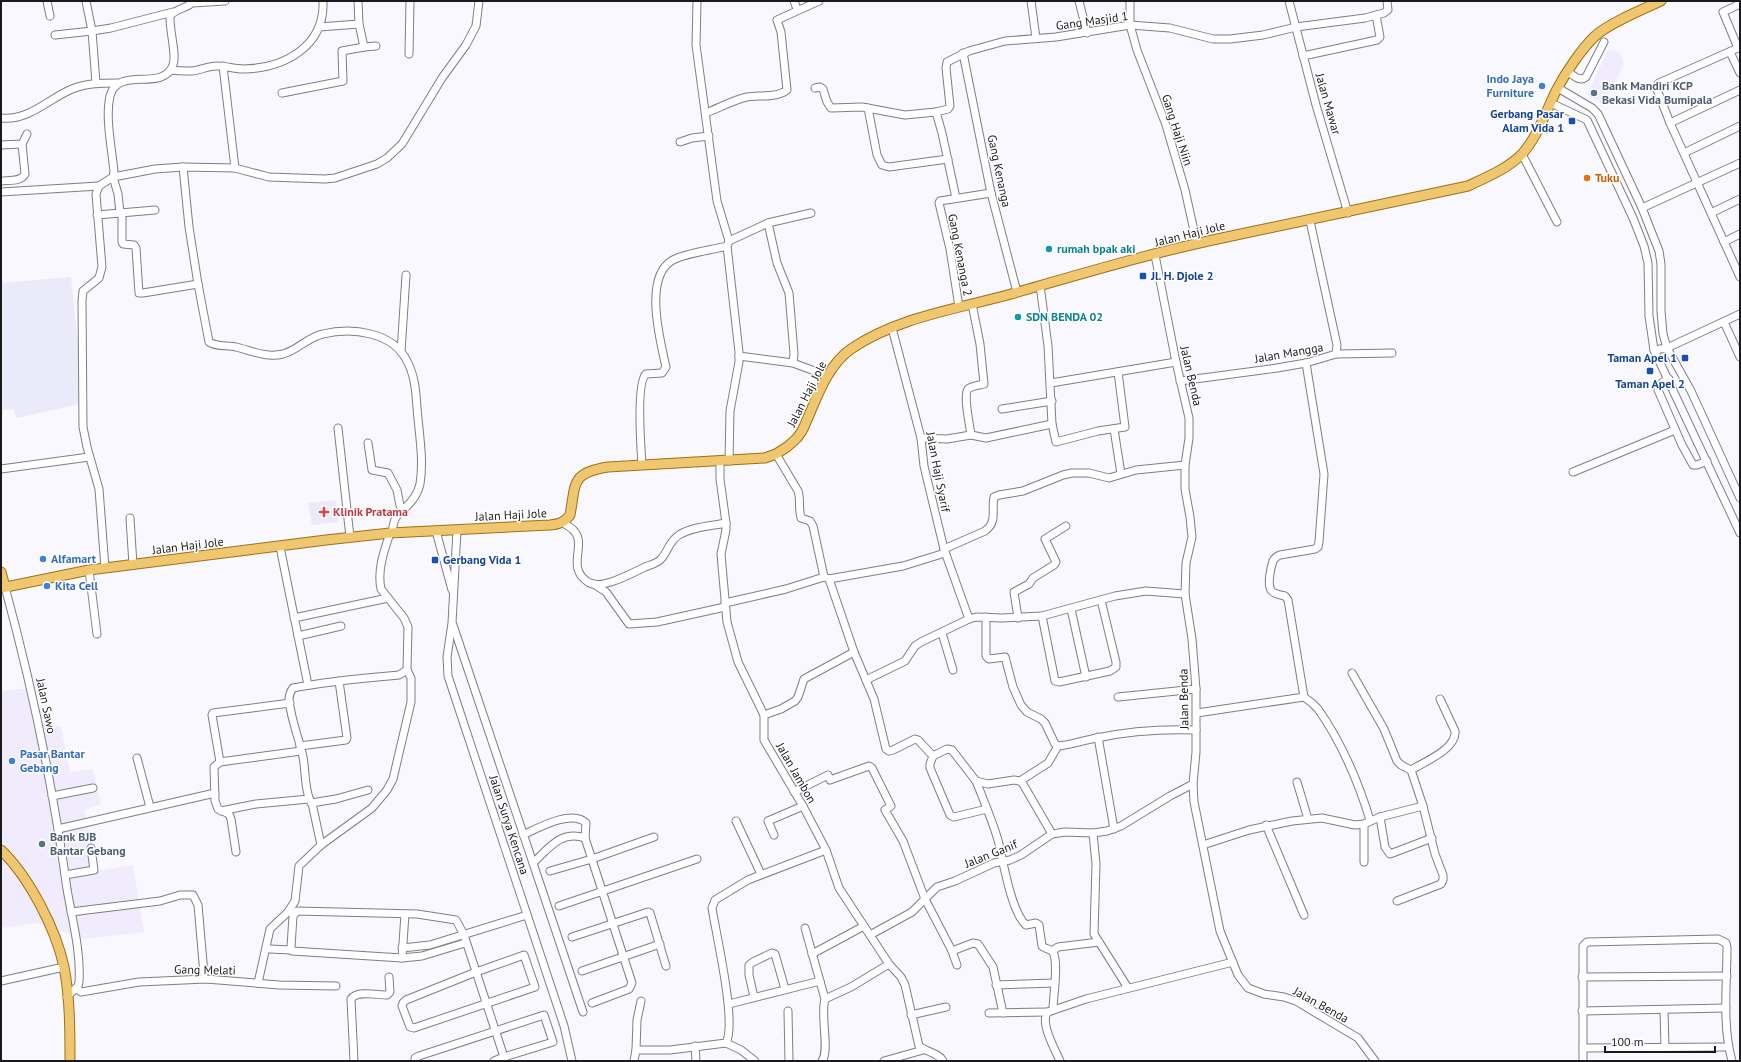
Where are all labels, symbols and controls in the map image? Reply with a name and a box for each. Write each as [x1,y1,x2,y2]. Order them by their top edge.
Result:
street label: Gang Masjid 1 [1055,8,1129,33]
street label: Jalan Mawar [1312,71,1344,136]
place label: Indo Jaya Furniture [1486,71,1534,100]
place label: Bank Mandiri KCP Bekasi Vida Bumipala [1602,78,1712,107]
marker: Indo Jaya Furniture [1537,81,1547,91]
marker: Bank Mandiri KCP Bekasi Vida Bumipala [1589,88,1599,98]
street label: Gang Haji Niin [1159,92,1196,167]
place label: Gerbang Pasar Alam Vida 1 [1490,106,1565,135]
marker: Gerbang Pasar Alam Vida 1 [1567,116,1577,126]
street label: Gang Kenanga [984,133,1015,209]
place label: Tuku [1595,170,1619,185]
marker: Tuku [1582,173,1592,183]
street label: Gang Kenanga 2 [945,212,976,297]
street label: Jalan Haji Jole [1152,218,1227,250]
place label: rumah bpak aki [1057,241,1135,256]
marker: rumah bpak aki [1044,244,1054,254]
place label: Jl. H. Djole 2 [1150,268,1214,283]
marker: Jl. H. Djole 2 [1138,271,1148,281]
place label: SDN BENDA 02 [1026,309,1103,324]
marker: SDN BENDA 02 [1013,312,1023,322]
street label: Jalan Mangga [1252,339,1324,366]
street label: Jalan Benda [1177,344,1206,407]
place label: Taman Apel 1 [1608,350,1677,365]
marker: Taman Apel 1 [1680,353,1690,363]
street label: Jalan Haji Jole [783,358,830,430]
marker: Taman Apel 2 [1645,366,1655,376]
place label: Taman Apel 2 [1615,376,1685,391]
street label: Jalan Haji Syarif [923,430,954,514]
place label: Klinik Pratama [333,504,408,519]
street label: Jalan Haji Jole [474,505,547,524]
marker: Klinik Pratama [318,506,330,518]
street label: Jalan Haji Jole [150,534,225,557]
place label: Alfamart [51,551,97,566]
place label: Gerbang Vida 1 [443,552,521,567]
marker: Alfamart [38,554,48,564]
marker: Gerbang Vida 1 [430,555,440,565]
place label: Kita Cell [55,578,99,593]
marker: Kita Cell [42,581,52,591]
street label: Jalan Benda [1175,668,1192,731]
street label: Jalan Sawo [33,676,60,735]
street label: Jalan Jambon [773,739,820,806]
place label: Pasar Bantar Gebang [20,746,85,775]
marker: Pasar Bantar Gebang [7,756,17,766]
street label: Jalan Surya Kencana [486,772,533,876]
place label: Bank BJB Bantar Gebang [50,829,126,858]
street label: Jalan Ganif [961,836,1020,871]
marker: Bank BJB Bantar Gebang [37,839,47,849]
street label: Gang Melati [174,961,236,978]
street label: Jalan Benda [1290,983,1351,1026]
scale bar [1605,1028,1715,1054]
text: 100 m [1611,1034,1644,1049]

